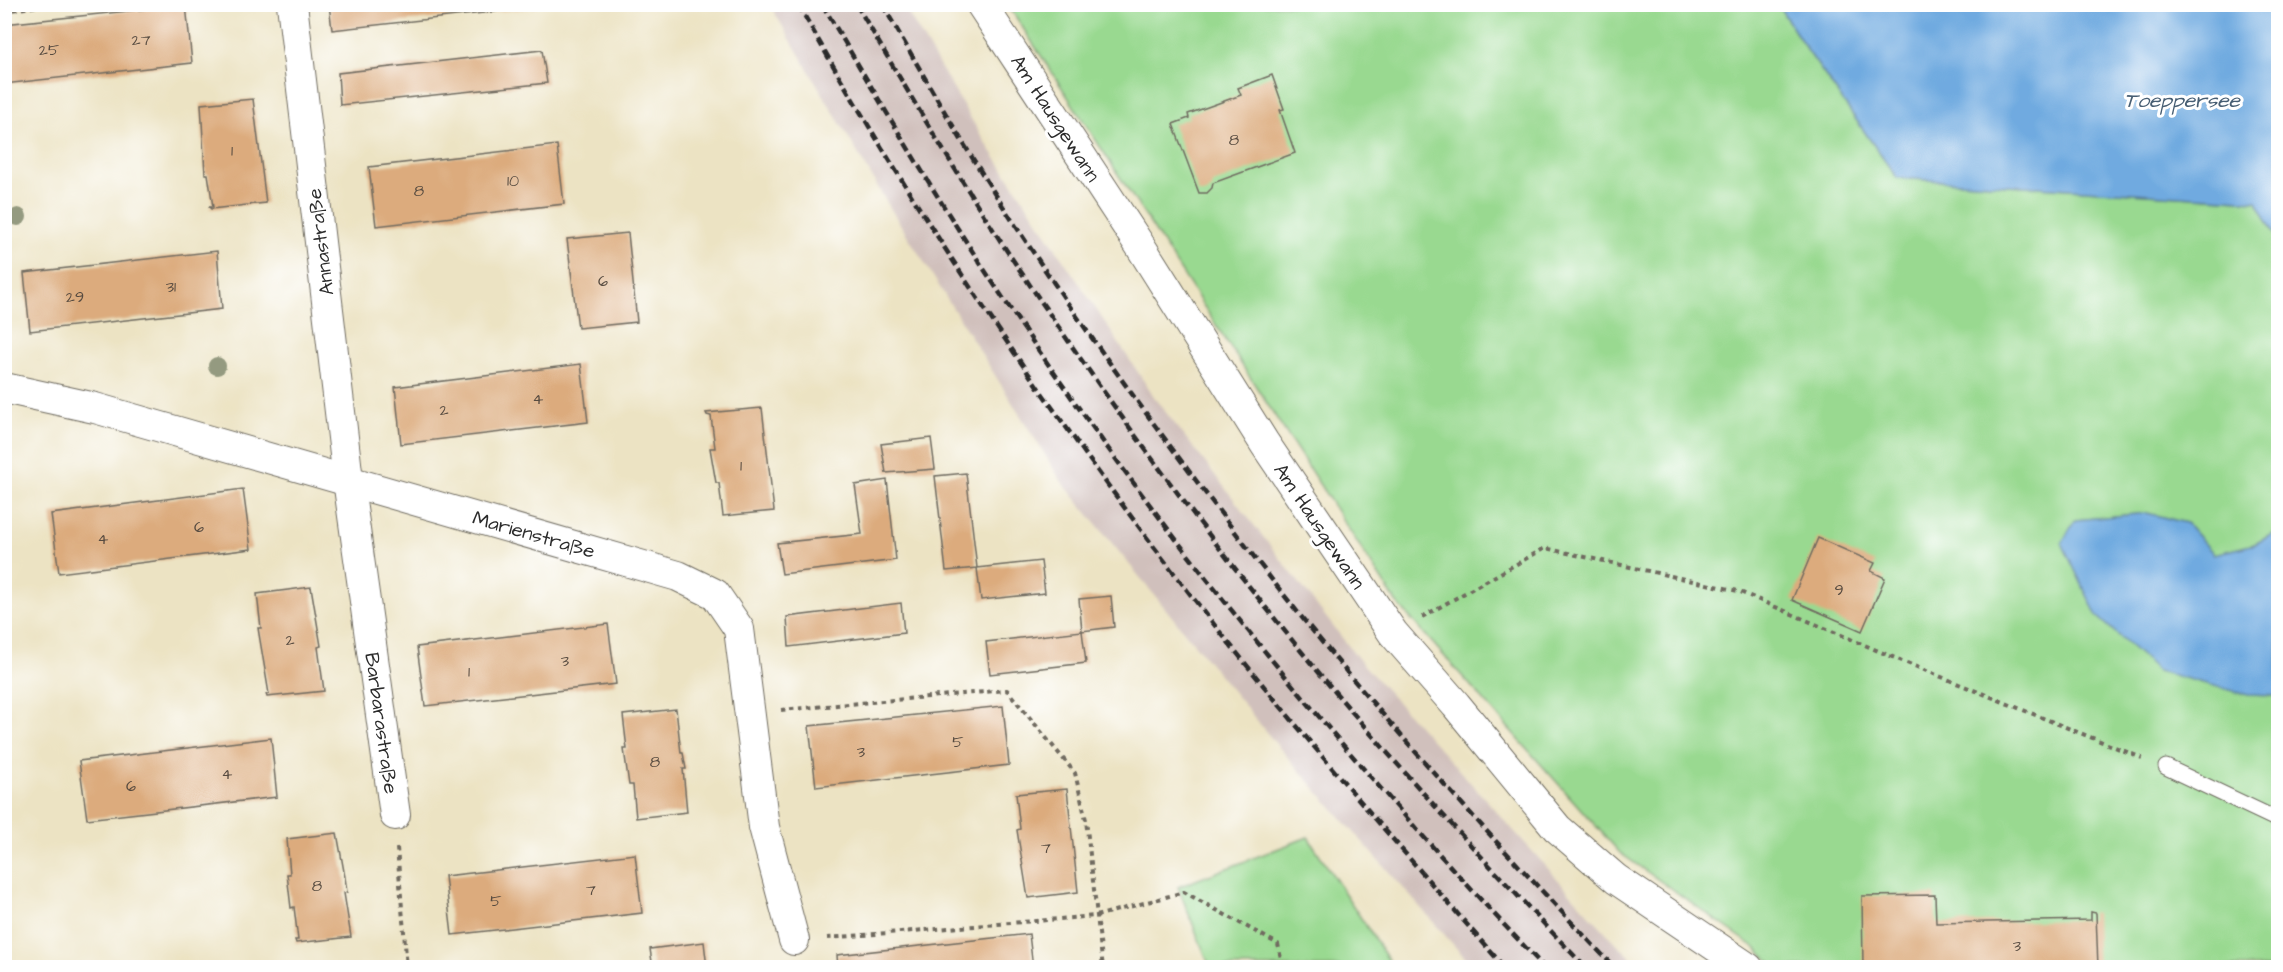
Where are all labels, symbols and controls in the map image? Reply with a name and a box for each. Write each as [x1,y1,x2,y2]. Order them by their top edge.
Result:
house number: 27 [132,29,151,51]
house number: 25 [39,39,60,61]
street label: Am Hausgewann [1003,50,1107,188]
water label: Toeppersee [2124,86,2242,115]
house number: 8 [1229,129,1239,151]
house number: 1 [231,140,233,162]
house number: 10 [507,170,519,192]
house number: 8 [414,180,424,202]
street label: Annastraße [301,187,341,297]
house number: 6 [598,270,608,292]
house number: 31 [166,276,176,298]
house number: 29 [66,286,84,308]
house number: 4 [533,388,544,410]
house number: 2 [439,399,449,421]
house number: 1 [740,455,742,477]
street label: Am Hausgewann [1266,458,1372,596]
street label: Marienstraße [469,504,598,566]
house number: 6 [194,516,204,538]
house number: 4 [98,528,109,550]
house number: 9 [1834,579,1844,601]
house number: 2 [285,629,295,651]
house number: 3 [561,650,569,672]
street label: Barbarastraße [357,651,405,796]
house number: 1 [468,661,470,683]
house number: 5 [952,731,964,753]
house number: 3 [857,741,865,763]
house number: 8 [650,751,660,773]
house number: 4 [222,763,233,785]
house number: 6 [126,775,136,797]
house number: 7 [1041,837,1051,859]
house number: 8 [312,875,322,897]
house number: 7 [586,879,596,901]
house number: 5 [490,890,502,912]
house number: 3 [2013,935,2021,957]

